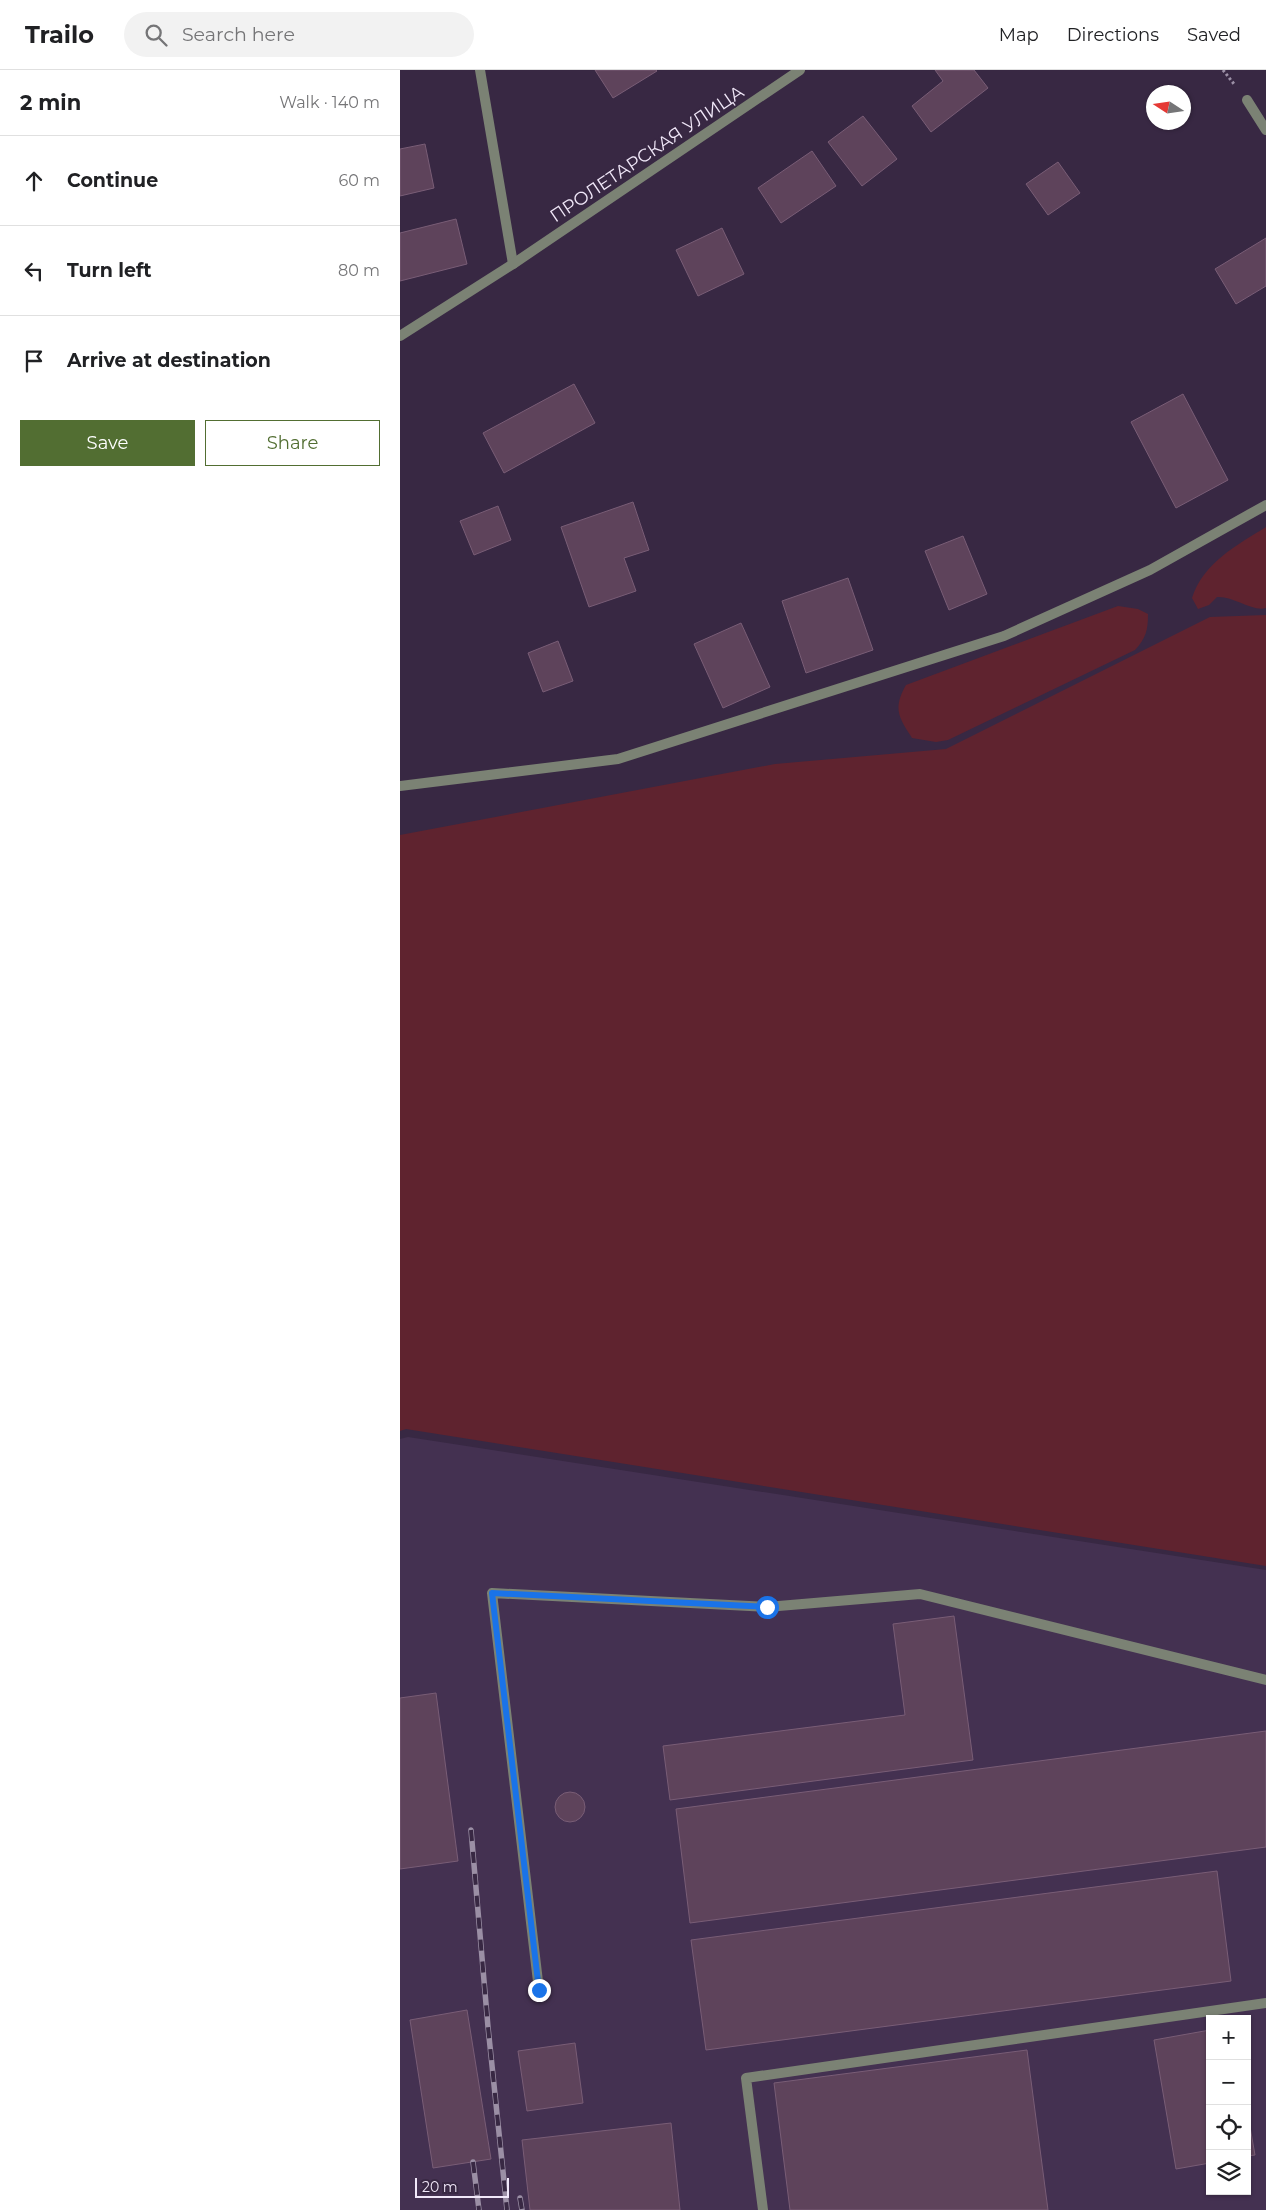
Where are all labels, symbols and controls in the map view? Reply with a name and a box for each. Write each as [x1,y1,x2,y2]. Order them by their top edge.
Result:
search box [124,12,474,57]
text: Trailo [25,20,94,49]
icon: search [142,21,170,49]
text: Search here [182,23,295,46]
text: Map [999,24,1039,46]
text: Directions [1067,24,1159,46]
text: Saved [1187,24,1241,46]
street label: ПРОЛЕТАРСКАЯ УЛИЦА [546,80,749,227]
north arrow [1146,85,1191,130]
text: 2 min [20,90,81,115]
text: Walk · 140 m [279,93,380,112]
icon: ahead [20,167,48,195]
text: Continue [67,169,158,192]
text: 60 m [338,171,380,190]
icon: left [20,257,48,285]
text: Turn left [67,259,152,282]
text: 80 m [338,261,380,280]
icon: arrive [20,347,48,375]
text: Arrive at destination [67,349,271,372]
button: Save [20,420,195,466]
button: Share [205,420,380,466]
route start [756,1596,779,1619]
route end [528,1979,551,2002]
map controls [1206,2015,1251,2195]
button: + [1206,2015,1251,2060]
button: − [1206,2060,1251,2105]
button: locate [1206,2105,1251,2150]
button: layers [1206,2150,1251,2195]
scale bar [415,2175,509,2198]
text: 20 m [422,2178,458,2196]

